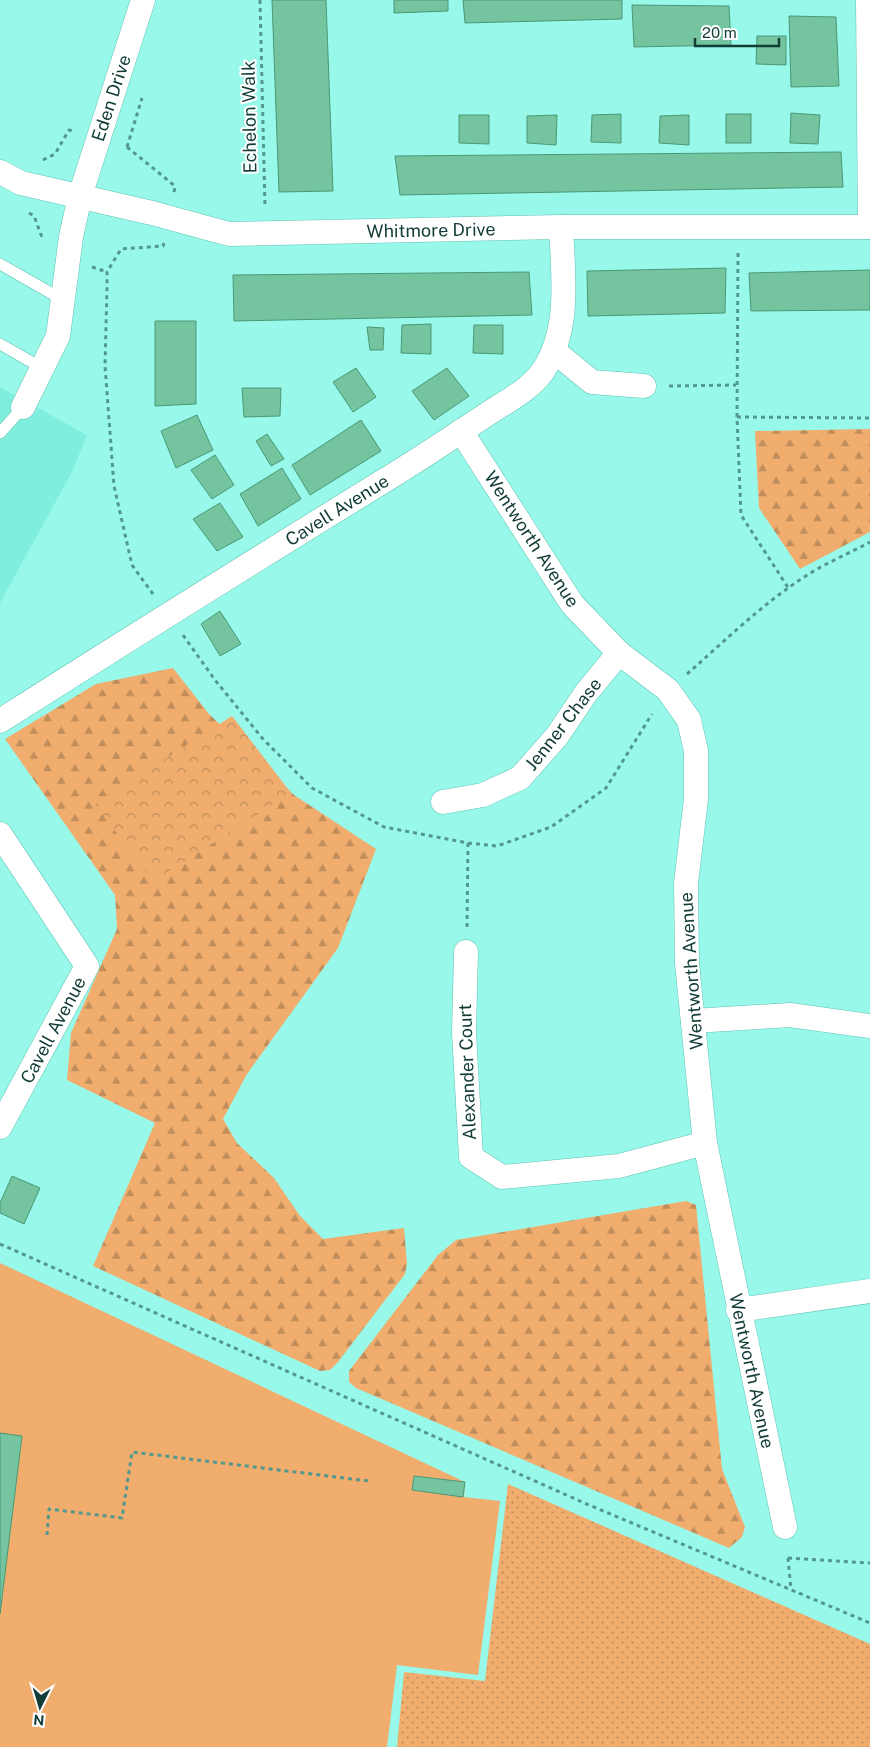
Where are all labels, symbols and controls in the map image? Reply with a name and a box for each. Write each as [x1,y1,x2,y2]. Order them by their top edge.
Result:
scale bar [695,15,779,47]
text: 20 m [702,24,737,41]
street label: Eden Drive [87,52,135,144]
street label: Echelon Walk [238,61,260,173]
street label: Whitmore Drive [366,218,496,242]
street label: Wentworth Avenue [480,467,584,611]
street label: Cavell Avenue [281,470,393,550]
street label: Jenner Chase [520,674,606,774]
street label: Wentworth Avenue [675,891,707,1051]
street label: Cavell Avenue [16,973,90,1087]
street label: Alexander Court [454,1003,480,1141]
street label: Wentworth Avenue [725,1292,779,1450]
north arrow [15,1682,65,1732]
text: N [33,1712,45,1728]

